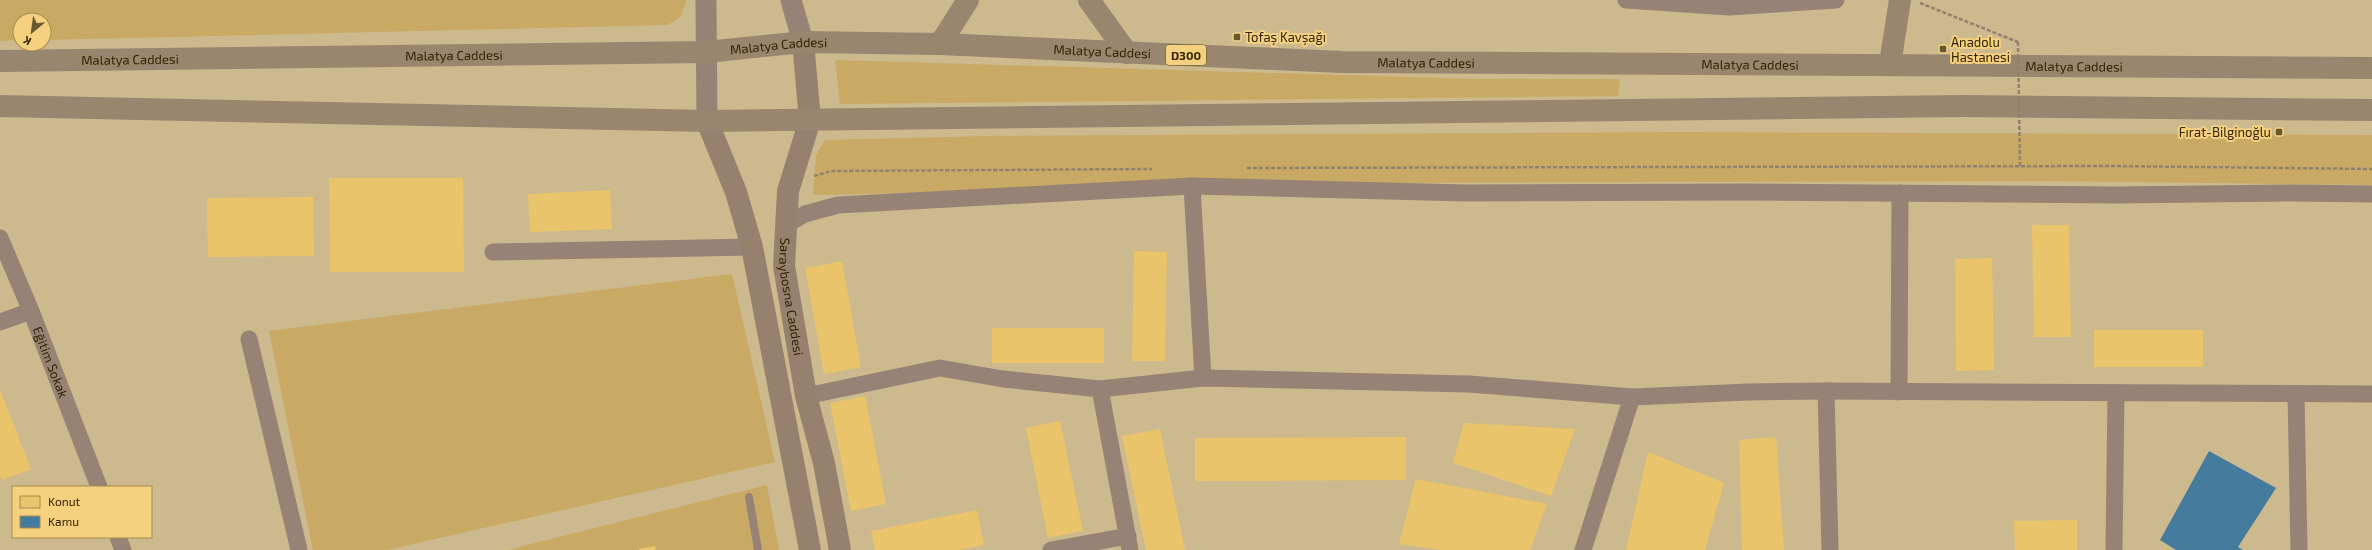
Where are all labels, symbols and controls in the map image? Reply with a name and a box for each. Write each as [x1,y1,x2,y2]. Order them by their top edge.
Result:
north arrow [12,12,52,52]
place label: Tofaş Kavşağı [1245,29,1326,46]
marker: Tofaş Kavşağı [1232,32,1242,42]
text: K [21,34,33,49]
street label: Malatya Caddesi [729,34,827,58]
place label: Anadolu Hastanesi [1951,34,2010,65]
street label: Malatya Caddesi [1053,41,1151,61]
marker: Anadolu Hastanesi [1938,44,1948,54]
road number: D300 [1166,45,1206,65]
street label: Malatya Caddesi [405,47,503,64]
street label: Malatya Caddesi [81,51,179,68]
street label: Malatya Caddesi [1377,54,1475,71]
street label: Malatya Caddesi [1701,56,1799,73]
street label: Malatya Caddesi [2025,58,2123,75]
place label: Fırat-Bilginoğlu [2179,124,2271,140]
marker: Fırat-Bilginoğlu [2274,127,2284,137]
street label: Saraybosna Caddesi [776,237,807,357]
street label: Eğitim Sokak [30,324,72,400]
legend [12,486,152,538]
text: Konut [48,494,81,508]
text: Kamu [48,514,79,528]

